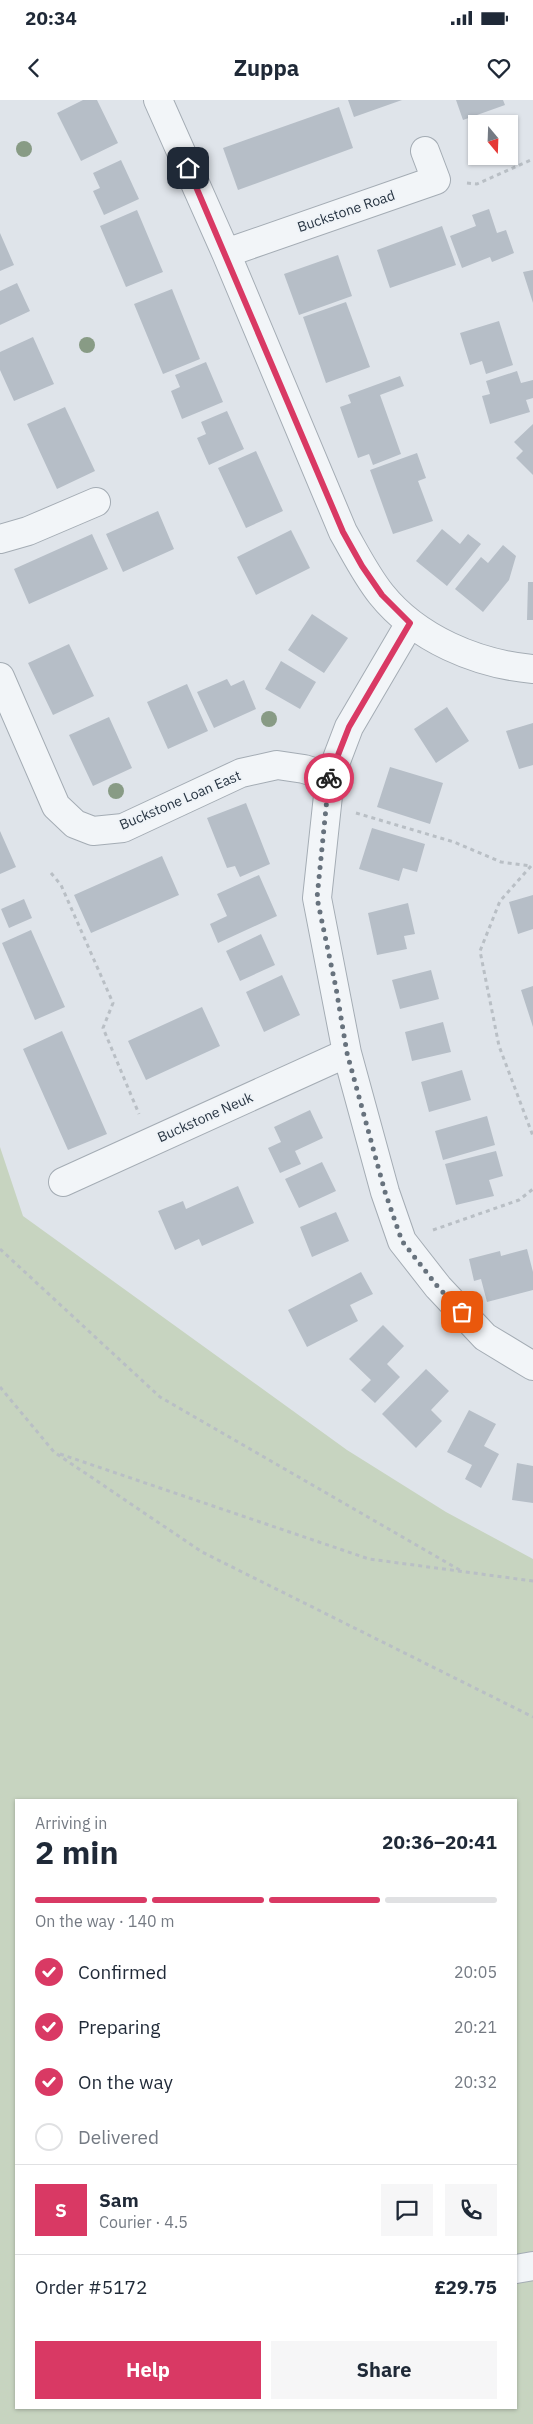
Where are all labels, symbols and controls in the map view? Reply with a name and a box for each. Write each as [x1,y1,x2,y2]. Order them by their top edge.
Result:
text: 20:34 [25,6,77,30]
text: Zuppa [234,53,299,82]
icon: back [20,54,48,82]
icon: heart [485,54,513,82]
north arrow [468,115,518,165]
map controls [468,115,518,165]
pin [167,147,209,189]
icon: home [174,154,202,182]
street label: Buckstone Road [295,186,397,236]
courier [304,753,354,803]
icon: bike [315,764,343,792]
street label: Buckstone Loan East [116,766,244,834]
street label: Buckstone Neuk [154,1088,256,1146]
pin [441,1291,483,1333]
icon: bag [448,1298,476,1326]
text: Arriving in [35,1813,107,1833]
text: 20:36–20:41 [382,1830,497,1854]
text: 2 min [35,1831,119,1873]
text: On the way · 140 m [35,1911,174,1931]
icon: check [35,1958,63,1986]
text: Confirmed [78,1960,167,1984]
text: 20:05 [454,1962,497,1982]
icon: check [35,2013,63,2041]
text: Preparing [78,2015,160,2039]
text: 20:21 [454,2017,497,2037]
icon: check [35,2068,63,2096]
text: On the way [78,2070,173,2094]
text: 20:32 [454,2072,497,2092]
text: Delivered [78,2125,159,2149]
button: chat [381,2184,433,2236]
button: phone [445,2184,497,2236]
text: Sam [99,2188,139,2212]
text: S [55,2198,67,2222]
text: Courier · 4.5 [99,2212,188,2232]
text: Order #5172 [35,2275,147,2299]
text: £29.75 [434,2275,497,2299]
button: Help [35,2341,261,2399]
button: Share [271,2341,497,2399]

